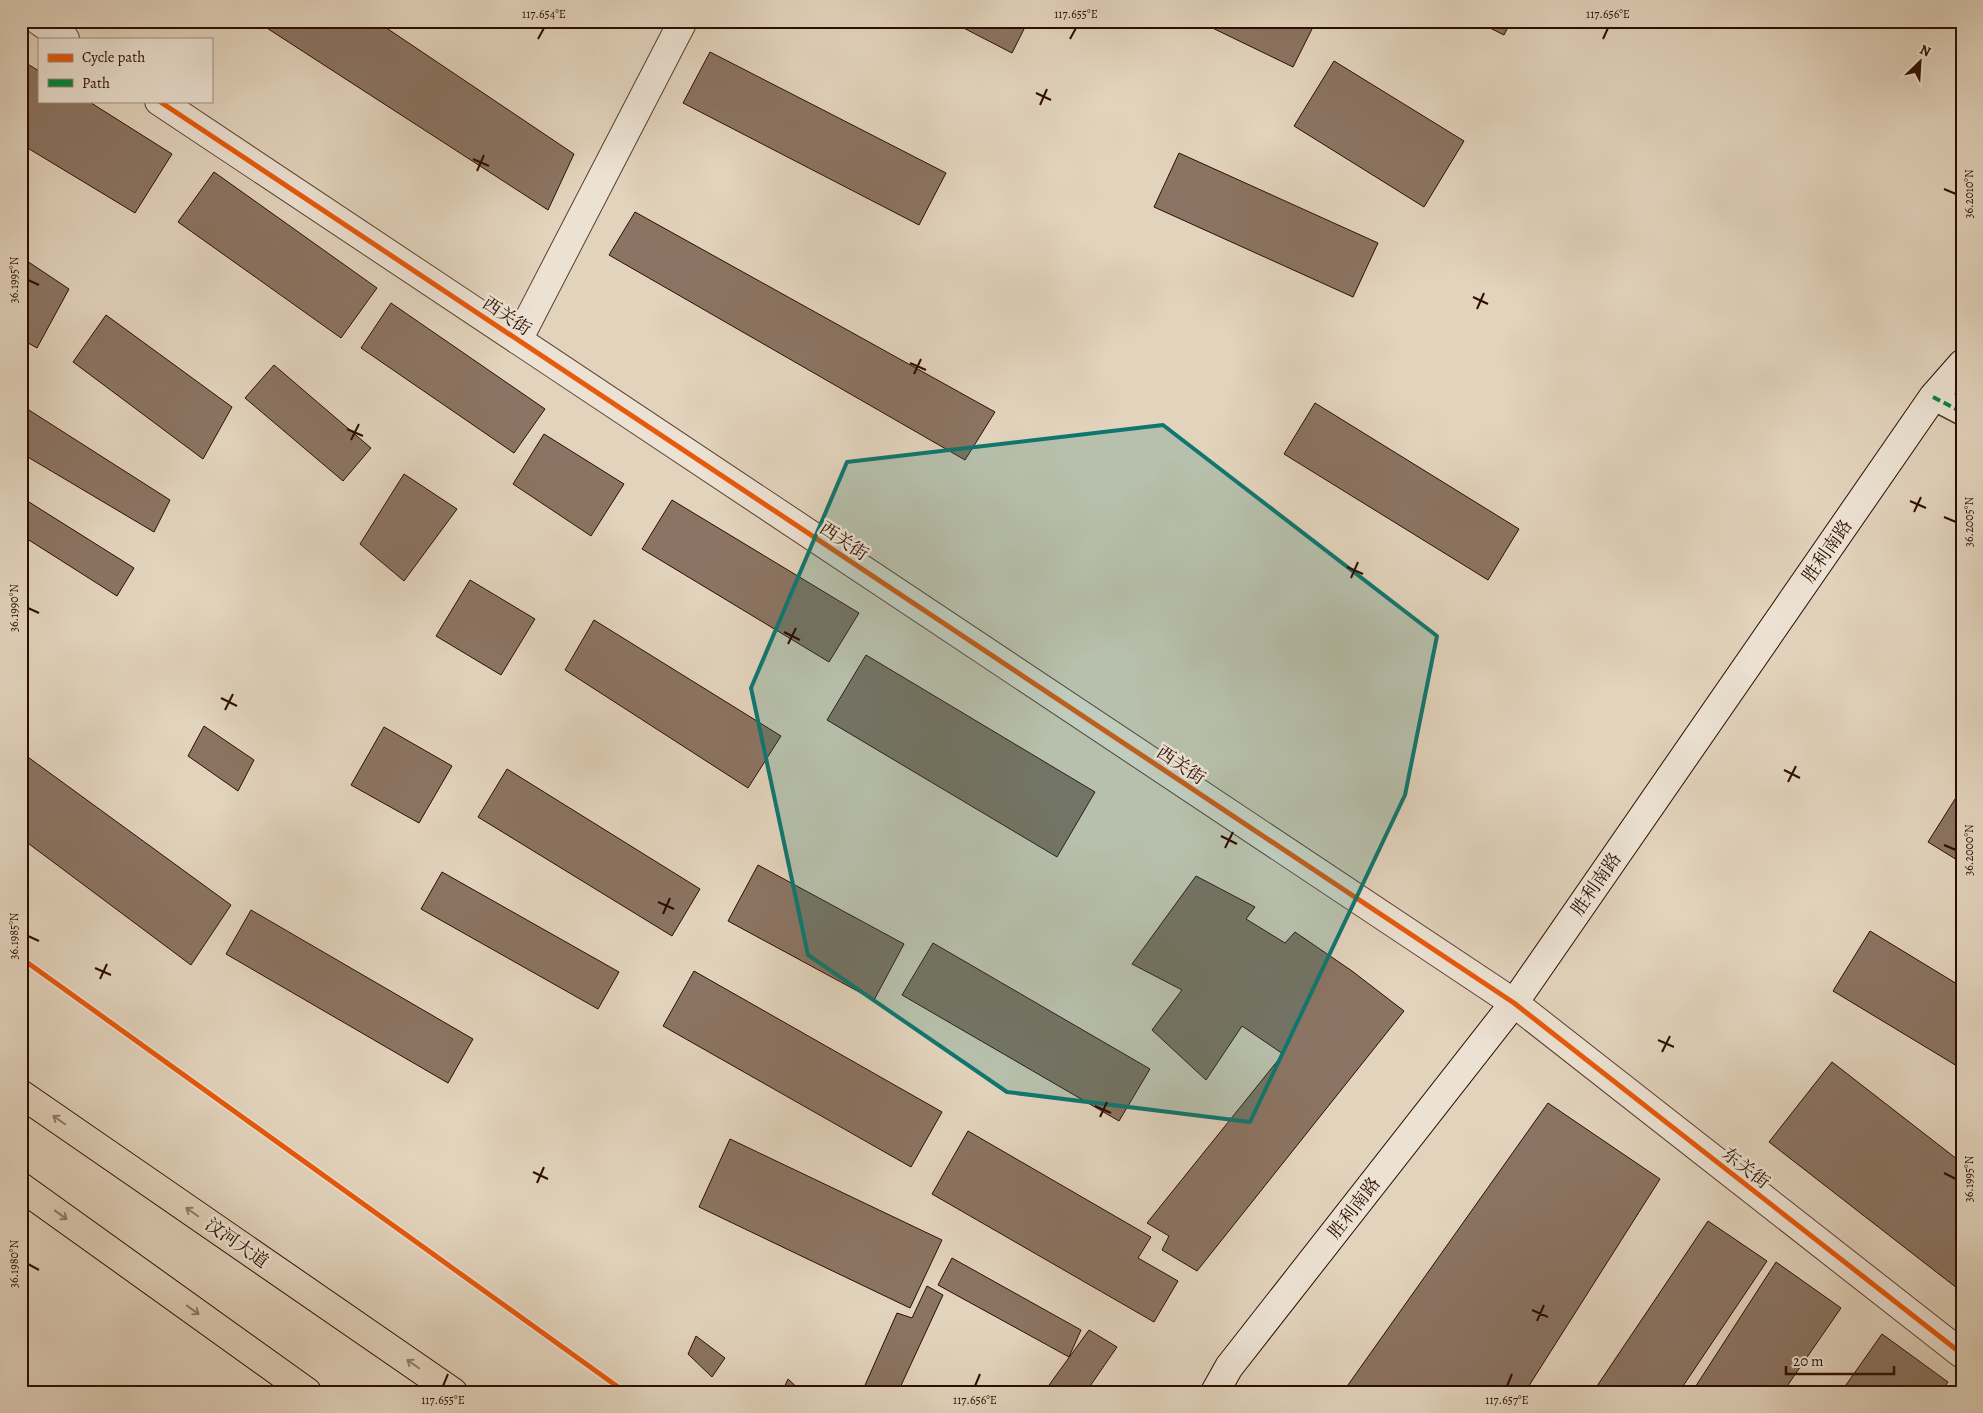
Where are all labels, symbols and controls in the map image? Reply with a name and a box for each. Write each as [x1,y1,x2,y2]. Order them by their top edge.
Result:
text: 117.654°E [522,6,566,22]
text: 117.655°E [1054,6,1098,22]
text: 117.656°E [1586,6,1630,22]
legend [38,38,212,102]
north arrow [1896,38,1946,88]
text: N [1917,40,1934,61]
text: Cycle path [82,47,145,67]
text: Path [82,73,110,93]
text: 36.2010°N [1961,169,1977,219]
text: 36.1995°N [6,256,22,303]
street label: 西关街 [478,291,536,341]
text: 36.2005°N [1961,497,1977,547]
street label: 胜利南路 [1797,515,1857,587]
street label: 西关街 [815,516,873,566]
text: 36.1990°N [6,584,22,632]
street label: 西关街 [1152,740,1210,790]
text: 36.2000°N [1961,824,1977,876]
street label: 胜利南路 [1566,848,1626,920]
text: 36.1985°N [6,912,22,960]
one-way arrow [52,1115,66,1125]
street label: 东关街 [1717,1142,1775,1194]
text: 36.1995°N [1961,1155,1977,1202]
street label: 胜利南路 [1322,1172,1386,1244]
one-way arrow [186,1207,200,1217]
one-way arrow [54,1210,68,1220]
street label: 汶河大道 [201,1213,273,1273]
text: 36.1980°N [6,1240,22,1288]
one-way arrow [186,1305,200,1315]
scale bar [1786,1343,1893,1375]
text: 20 m [1793,1351,1824,1371]
one-way arrow [406,1359,420,1369]
text: 117.655°E [421,1392,465,1408]
text: 117.656°E [953,1392,997,1408]
text: 117.657°E [1485,1392,1529,1408]

